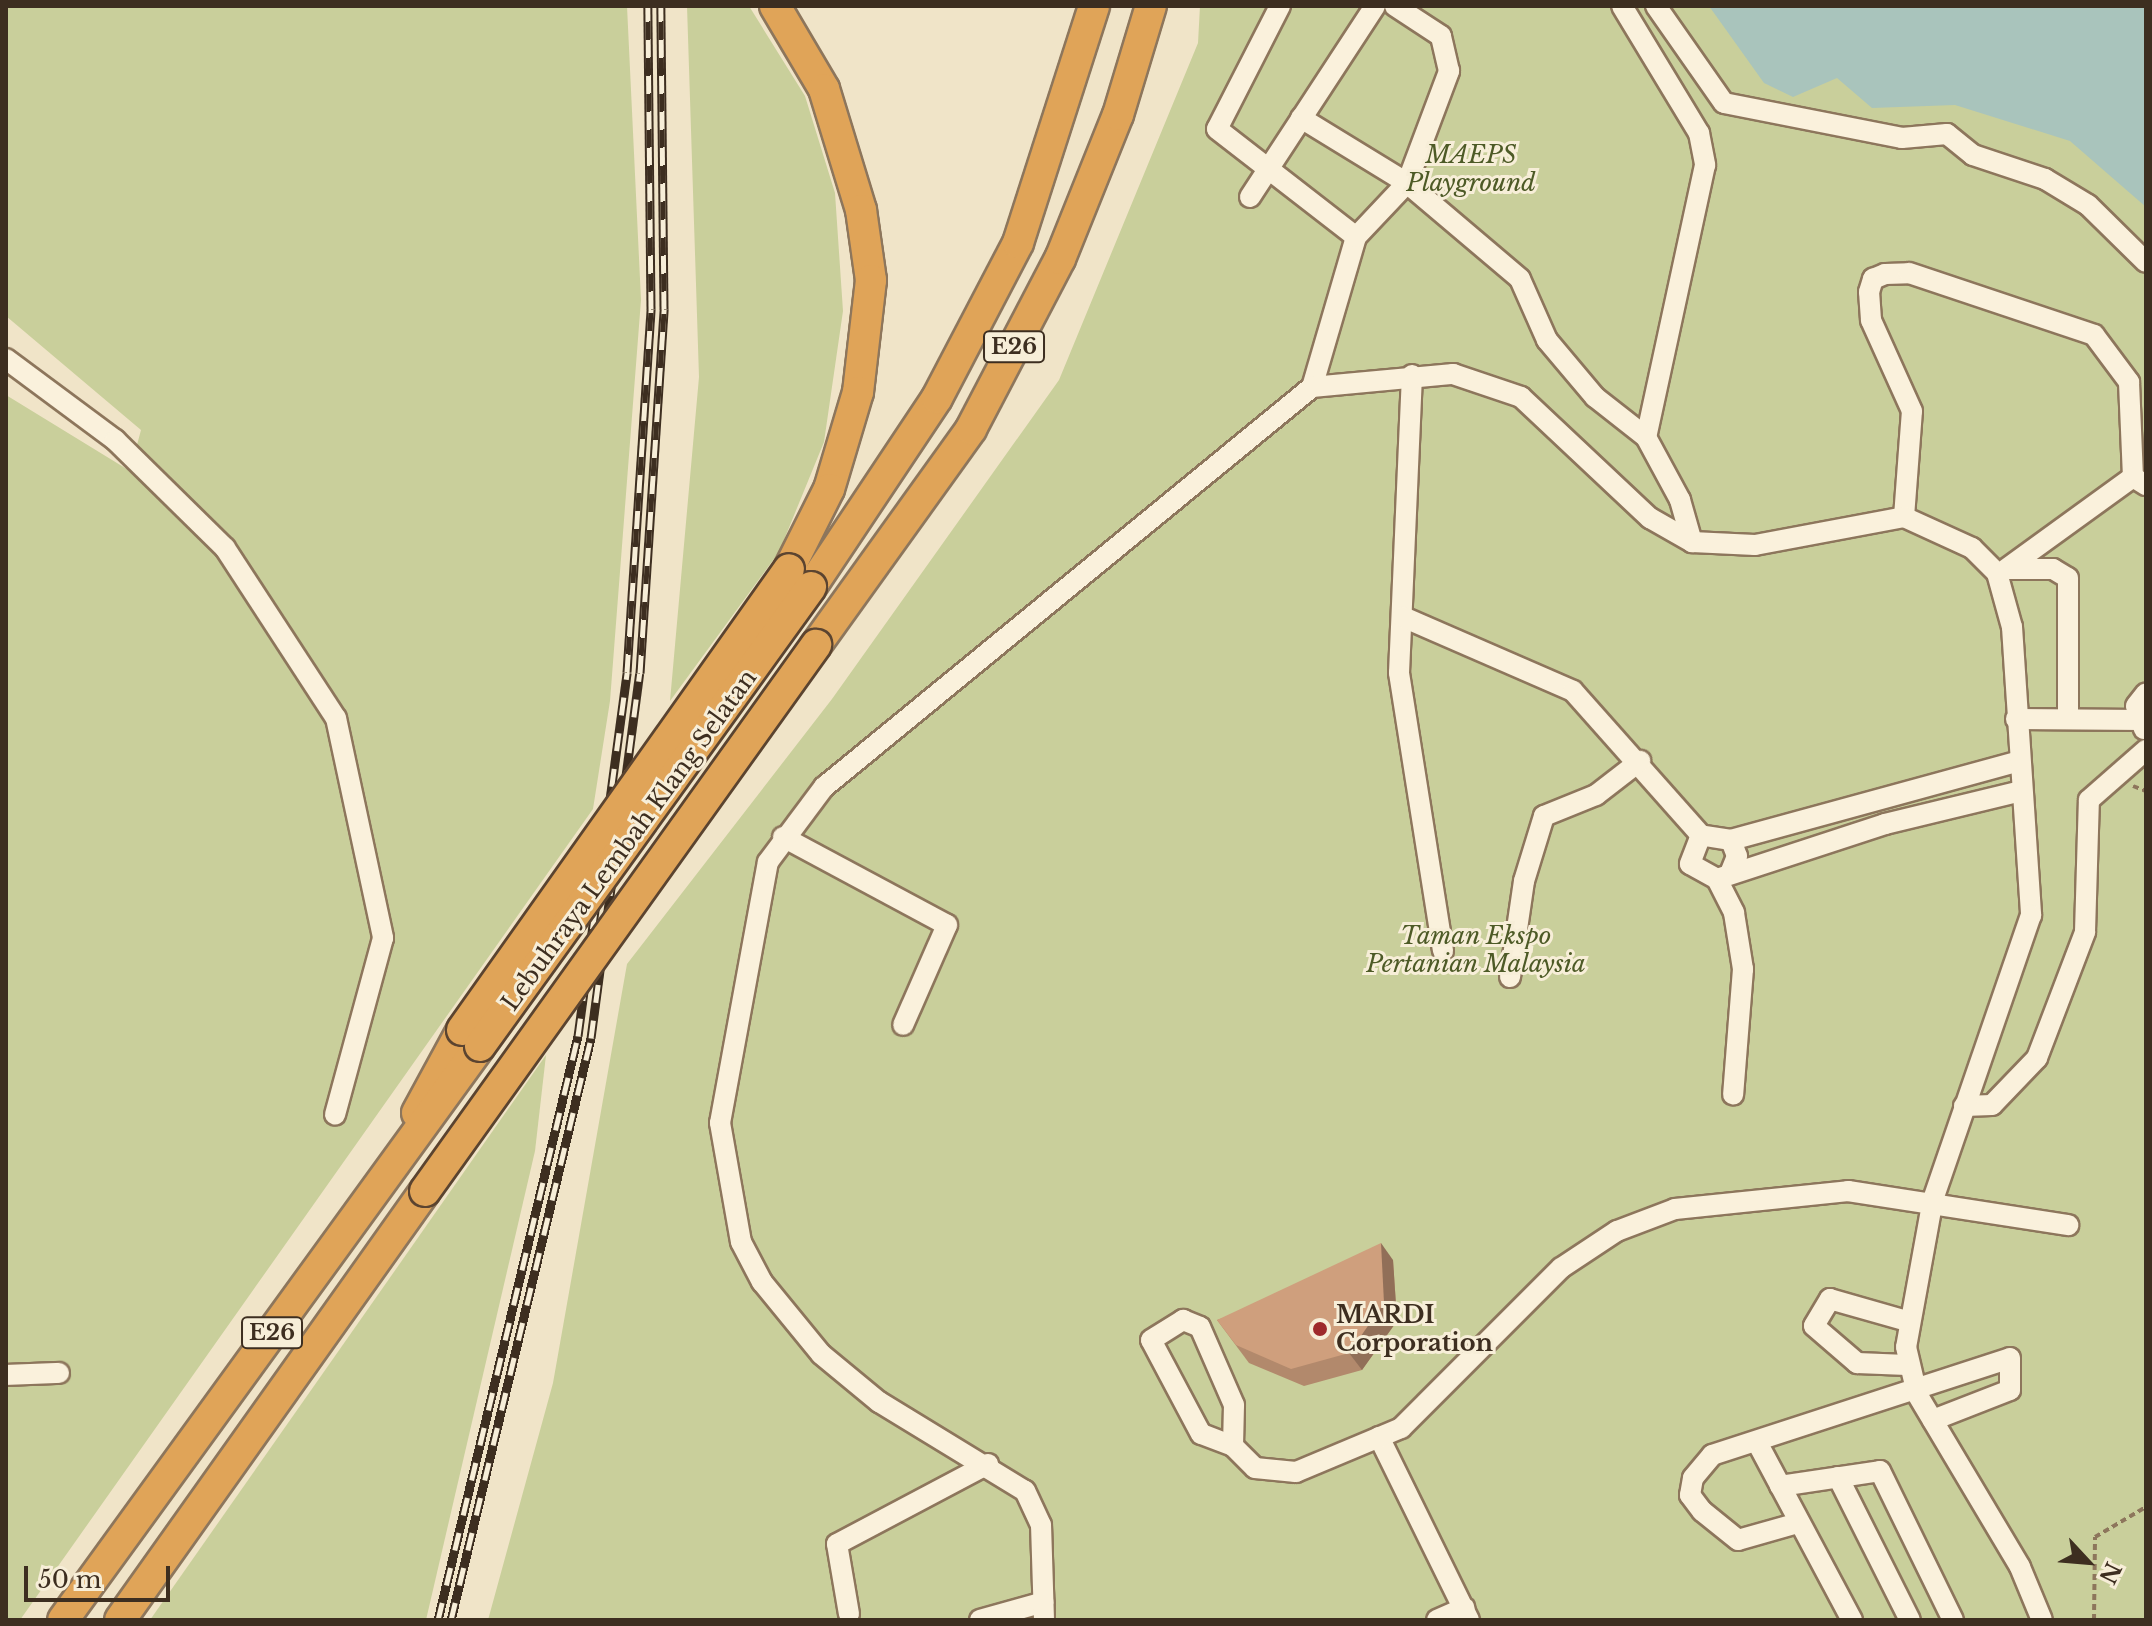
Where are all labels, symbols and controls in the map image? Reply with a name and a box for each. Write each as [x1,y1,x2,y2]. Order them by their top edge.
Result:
park label: MAEPS Playground [1406,141,1536,197]
road number: E26 [982,329,1046,365]
street label: Lebuhraya Lembah Klang Selatan [495,664,763,1016]
park label: Taman Ekspo Pertanian Malaysia [1366,922,1586,978]
place label: MARDI Corporation [1336,1301,1493,1357]
road number: E26 [240,1315,304,1351]
marker: MARDI Corporation [1311,1320,1329,1338]
north arrow [2048,1522,2128,1602]
scale bar [28,1550,174,1600]
text: N [2093,1558,2127,1588]
text: 50 m [38,1565,101,1594]

